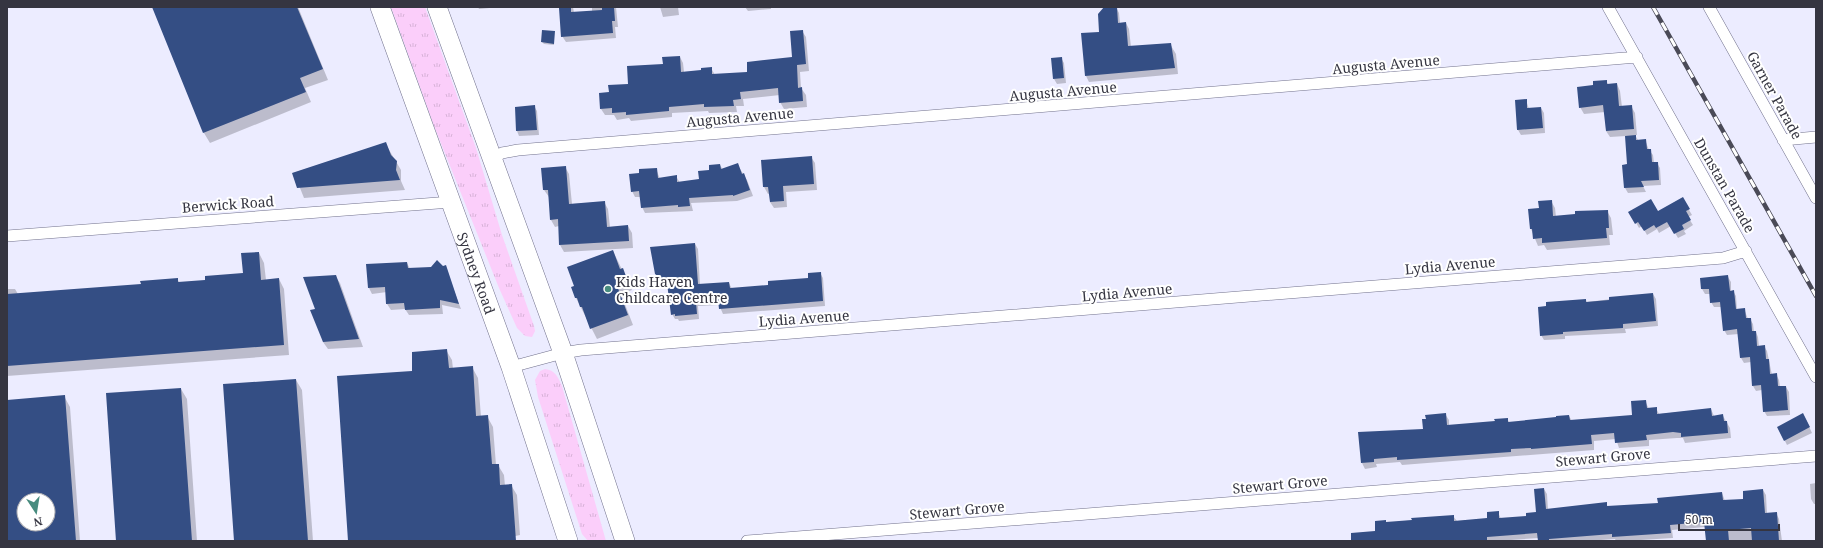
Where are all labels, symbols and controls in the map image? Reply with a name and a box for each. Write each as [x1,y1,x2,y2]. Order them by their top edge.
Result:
street label: Garner Parade [1743,48,1807,142]
street label: Augusta Avenue [1332,50,1440,78]
street label: Augusta Avenue [1009,77,1117,105]
street label: Augusta Avenue [686,103,794,131]
street label: Dunstan Parade [1690,134,1760,236]
street label: Berwick Road [181,191,275,217]
street label: Sydney Road [453,229,500,317]
street label: Lydia Avenue [1404,252,1496,278]
place label: Kids Haven Childcare Centre [616,272,728,307]
street label: Lydia Avenue [1081,279,1173,305]
marker: Kids Haven Childcare Centre [603,284,613,294]
street label: Lydia Avenue [758,305,850,331]
street label: Stewart Grove [1555,443,1651,471]
street label: Stewart Grove [1232,470,1328,498]
north arrow [16,492,56,532]
street label: Stewart Grove [909,496,1005,524]
scale bar [1679,506,1779,532]
text: 50 m [1685,511,1713,528]
text: N [32,514,44,531]

